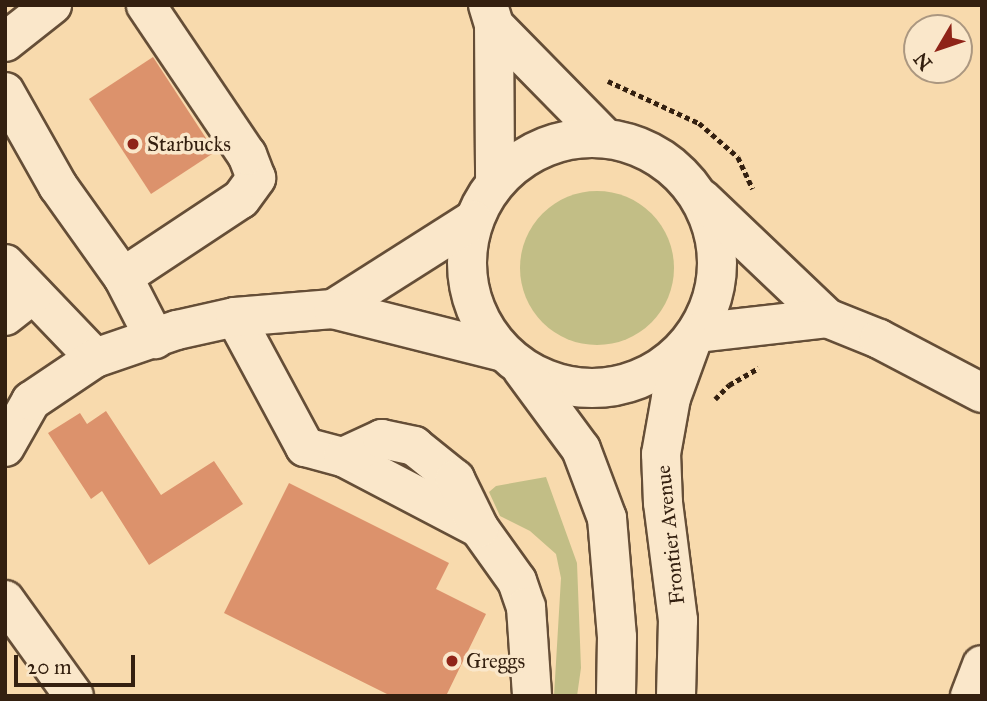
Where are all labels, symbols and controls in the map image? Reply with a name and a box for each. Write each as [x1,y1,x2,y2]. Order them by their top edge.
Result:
north arrow [903,14,973,84]
text: N [909,48,937,75]
place label: Starbucks [147,131,231,157]
marker: Starbucks [125,136,141,152]
street label: Frontier Avenue [650,464,690,606]
scale bar [18,642,138,686]
place label: Greggs [466,648,525,674]
marker: Greggs [444,653,460,669]
text: 20 m [27,654,72,680]

